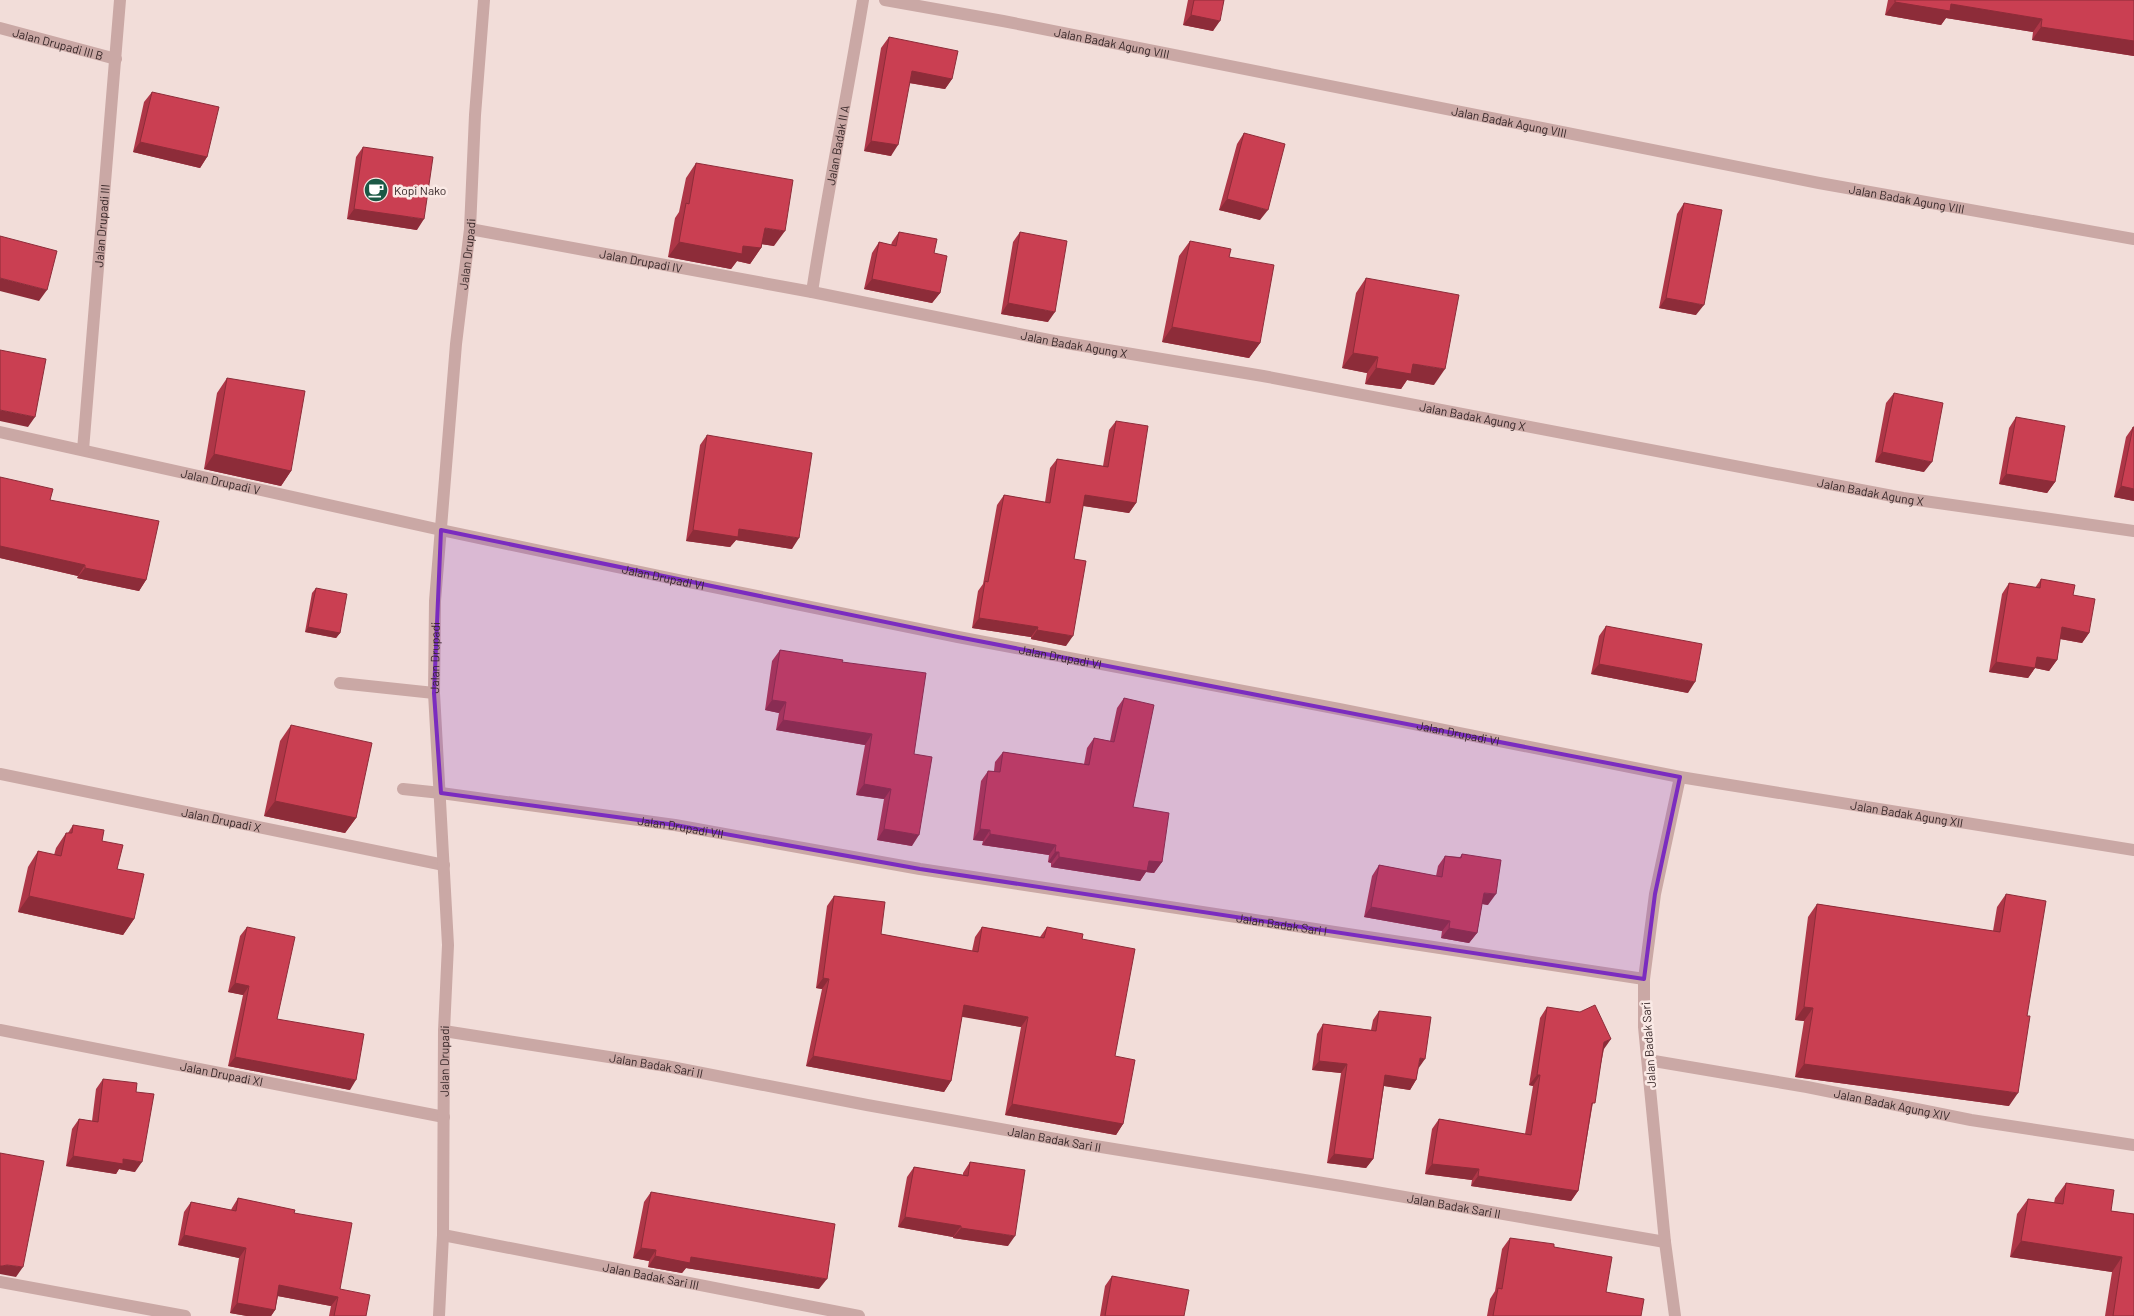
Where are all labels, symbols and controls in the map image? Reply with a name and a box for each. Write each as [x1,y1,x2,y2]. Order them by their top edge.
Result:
street label: Jalan Badak Agung VIII [1053,24,1171,61]
street label: Jalan Drupadi III B [11,25,105,62]
street label: Jalan Badak Agung VIII [1450,103,1568,140]
street label: Jalan Badak II A [823,104,851,186]
cafe icon: Kopi Nako [363,177,389,203]
street label: Jalan Badak Agung VIII [1848,181,1966,216]
place label: Kopi Nako [394,183,446,197]
street label: Jalan Drupadi III [91,184,112,268]
street label: Jalan Drupadi [456,218,477,290]
street label: Jalan Drupadi IV [599,246,684,275]
street label: Jalan Badak Agung X [1020,327,1128,360]
street label: Jalan Badak Agung X [1418,399,1527,433]
street label: Jalan Drupadi V [180,465,262,497]
street label: Jalan Badak Agung X [1816,475,1925,508]
street label: Jalan Drupadi VI [621,561,706,592]
street label: Jalan Drupadi [427,622,442,693]
street label: Jalan Drupadi VI [1018,642,1103,671]
street label: Jalan Drupadi VI [1416,718,1501,748]
street label: Jalan Badak Agung XII [1849,798,1964,829]
street label: Jalan Drupadi X [180,804,262,834]
street label: Jalan Drupadi VII [637,813,725,841]
street label: Jalan Badak Sari I [1235,910,1328,938]
street label: Jalan Badak Sari [1638,1002,1658,1088]
street label: Jalan Drupadi [437,1025,451,1097]
street label: Jalan Badak Sari II [608,1050,704,1080]
street label: Jalan Drupadi XI [179,1059,264,1088]
street label: Jalan Badak Agung XIV [1833,1086,1951,1123]
street label: Jalan Badak Sari II [1007,1123,1102,1154]
street label: Jalan Badak Sari II [1406,1191,1502,1220]
street label: Jalan Badak Sari III [602,1259,700,1292]

